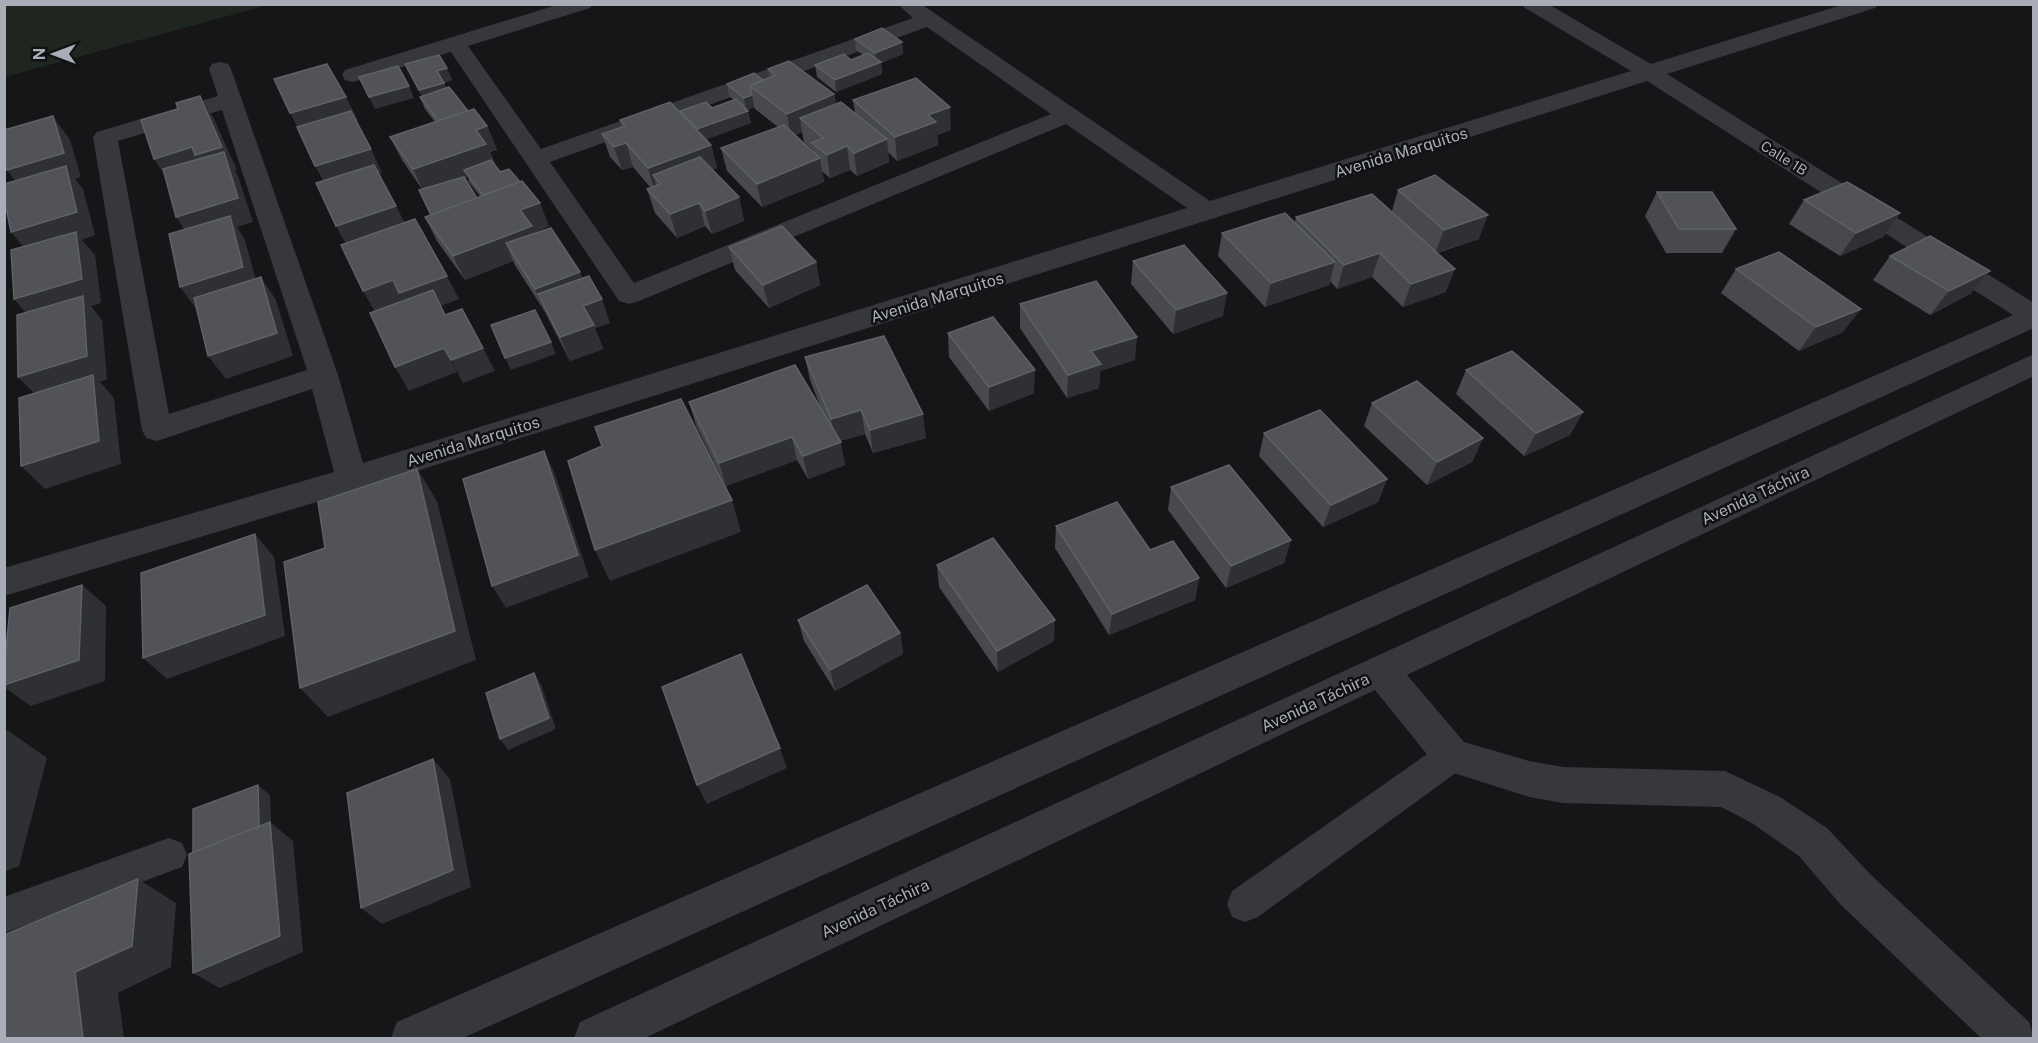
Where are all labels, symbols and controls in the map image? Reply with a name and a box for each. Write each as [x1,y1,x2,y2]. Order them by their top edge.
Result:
north arrow [24,24,84,84]
text: N [30,48,49,60]
street label: Avenida Marquitos [1332,123,1470,182]
street label: Calle 1B [1758,138,1810,178]
street label: Avenida Marquitos [868,268,1006,327]
street label: Avenida Marquitos [404,412,542,471]
street label: Avenida Táchira [1698,462,1812,529]
street label: Avenida Táchira [1258,669,1372,736]
street label: Avenida Táchira [818,875,932,942]

